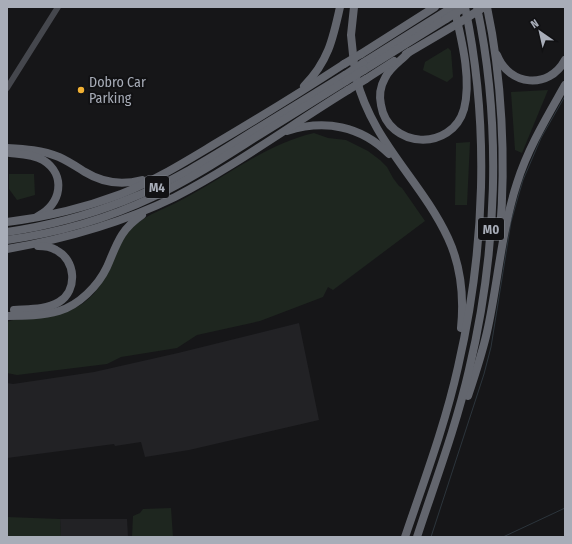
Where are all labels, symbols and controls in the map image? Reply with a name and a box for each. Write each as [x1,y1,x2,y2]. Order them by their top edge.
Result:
north arrow [520,12,560,52]
text: N [528,17,541,31]
place label: Dobro Car Parking [89,74,146,107]
marker: Dobro Car Parking [76,85,86,95]
road number: M4 [145,176,169,198]
road number: M0 [478,218,504,240]

